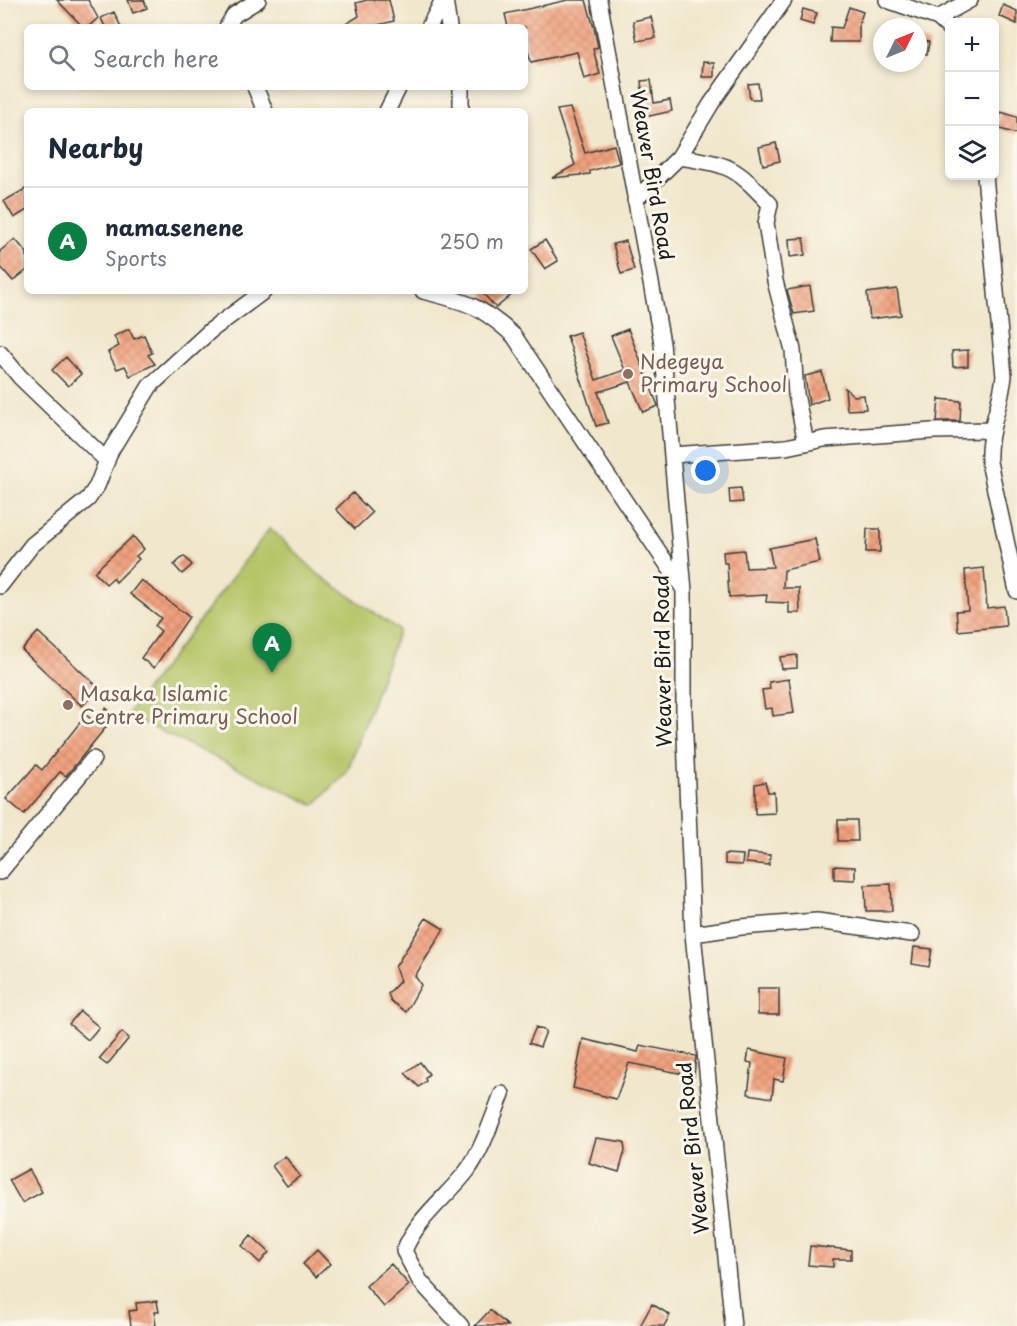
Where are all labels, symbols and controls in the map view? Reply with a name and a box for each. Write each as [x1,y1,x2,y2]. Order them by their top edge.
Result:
north arrow [873,18,927,72]
map controls [945,18,999,180]
button: + [945,18,999,72]
search box [24,24,528,90]
icon: search [45,41,78,74]
text: Search here [93,41,219,74]
button: − [945,72,999,126]
street label: Weaver Bird Road [623,87,683,262]
button: layers [945,126,999,180]
text: Nearby [48,128,143,167]
text: namasenene [105,210,244,243]
text: A [60,226,75,256]
text: 250 m [440,226,504,256]
text: Sports [105,243,167,273]
place label: Ndegeya Primary School [640,346,787,399]
marker: Ndegeya Primary School [621,367,635,381]
your location [691,456,720,485]
street label: Weaver Bird Road [645,574,679,748]
pin: A [252,624,292,673]
place label: Masaka Islamic Centre Primary School [80,678,298,731]
marker: Masaka Islamic Centre Primary School [61,698,75,712]
street label: Weaver Bird Road [668,1061,716,1236]

